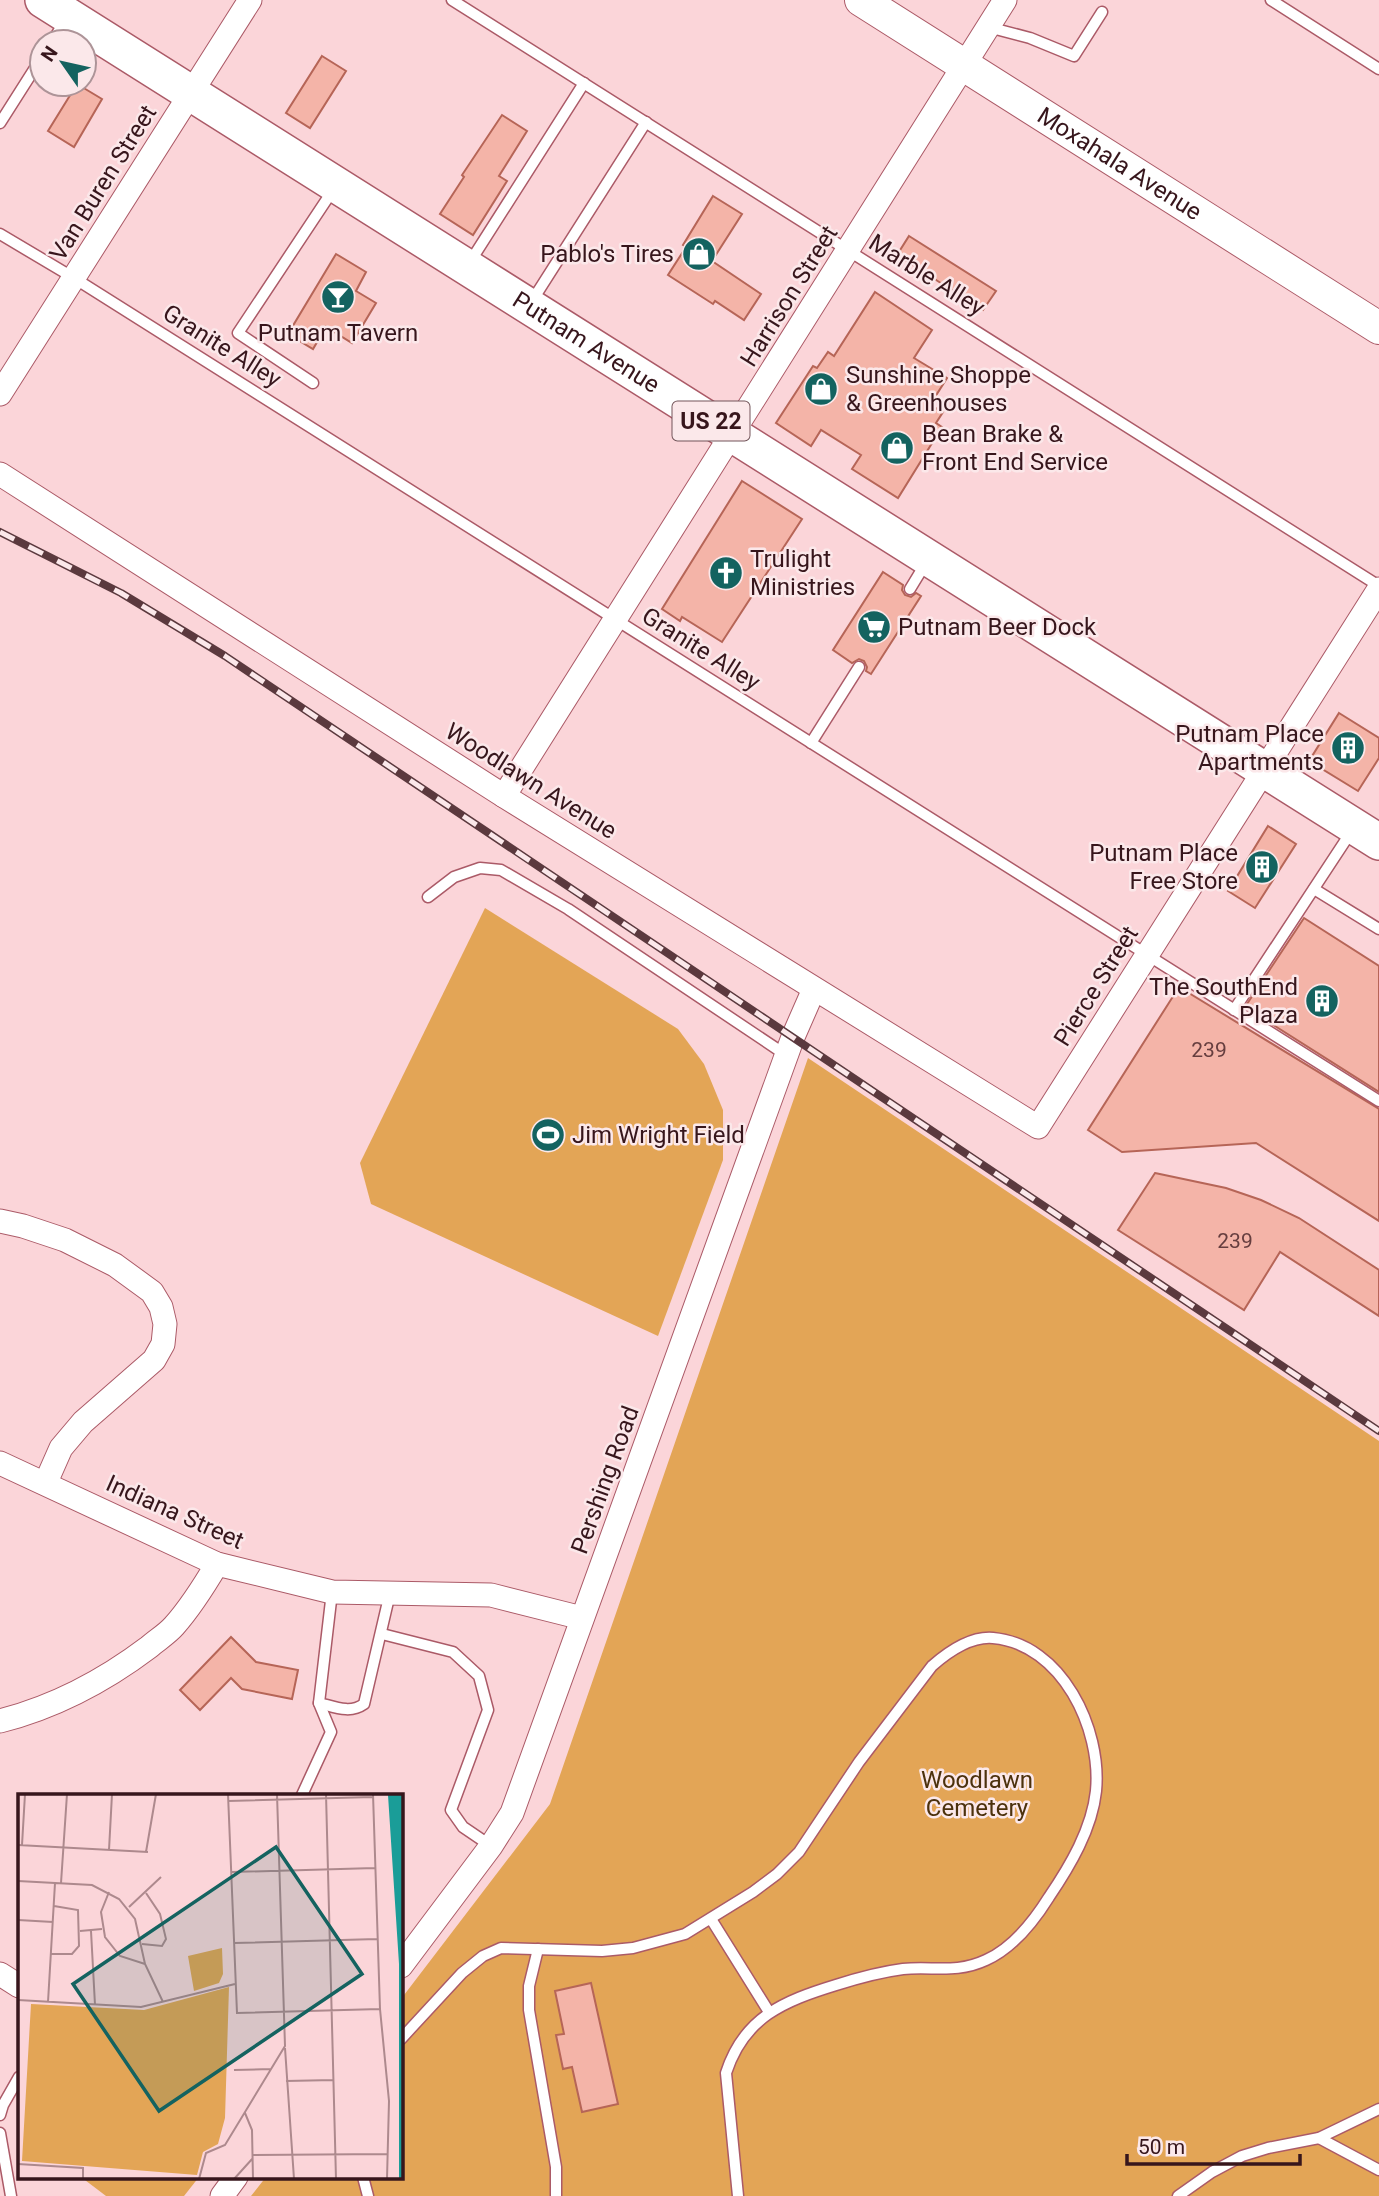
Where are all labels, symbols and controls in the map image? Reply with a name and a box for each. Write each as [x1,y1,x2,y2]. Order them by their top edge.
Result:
north arrow [28,28,98,98]
text: N [36,42,63,66]
street label: Van Buren Street [44,100,162,266]
street label: Moxahala Avenue [1032,101,1207,226]
street label: Harrison Street [735,220,844,372]
street label: Marble Alley [864,228,991,322]
shop icon: Pablo's Tires [680,235,718,273]
place label: Pablo's Tires [540,240,674,268]
bar icon: Putnam Tavern [319,278,357,316]
street label: Putnam Avenue [508,286,665,399]
street label: Granite Alley [158,299,287,394]
place label: Putnam Tavern [258,319,418,347]
place label: Sunshine Shoppe & Greenhouses [846,361,1031,417]
shop icon: Sunshine Shoppe & Greenhouses [802,370,840,408]
road number: US 22 [672,402,750,440]
place label: Bean Brake & Front End Service [922,420,1108,476]
shop icon: Bean Brake & Front End Service [878,429,916,467]
place label: Trulight Ministries [750,545,855,601]
church icon: Trulight Ministries [707,554,745,592]
street label: Granite Alley [637,602,766,697]
supermarket icon: Putnam Beer Dock [855,608,893,646]
place label: Putnam Beer Dock [898,613,1097,641]
street label: Woodlawn Avenue [440,717,622,845]
place label: Putnam Place Apartments [1175,720,1324,776]
building icon: Putnam Place Apartments [1329,729,1367,767]
place label: Putnam Place Free Store [1089,839,1238,895]
building icon: Putnam Place Free Store [1243,848,1281,886]
street label: Pierce Street [1048,921,1144,1051]
place label: The SouthEnd Plaza [1149,973,1298,1029]
building icon: The SouthEnd Plaza [1303,982,1341,1020]
house number: 239 [1191,1038,1227,1062]
sports icon: Jim Wright Field [529,1116,567,1154]
place label: Jim Wright Field [572,1121,745,1149]
house number: 239 [1217,1229,1253,1253]
street label: Pershing Road [565,1402,645,1558]
street label: Indiana Street [102,1469,248,1555]
park label: Woodlawn Cemetery [921,1766,1033,1822]
inset map [18,1794,402,2178]
scale bar [1127,2122,1300,2166]
text: 50 m [1138,2135,1185,2159]

